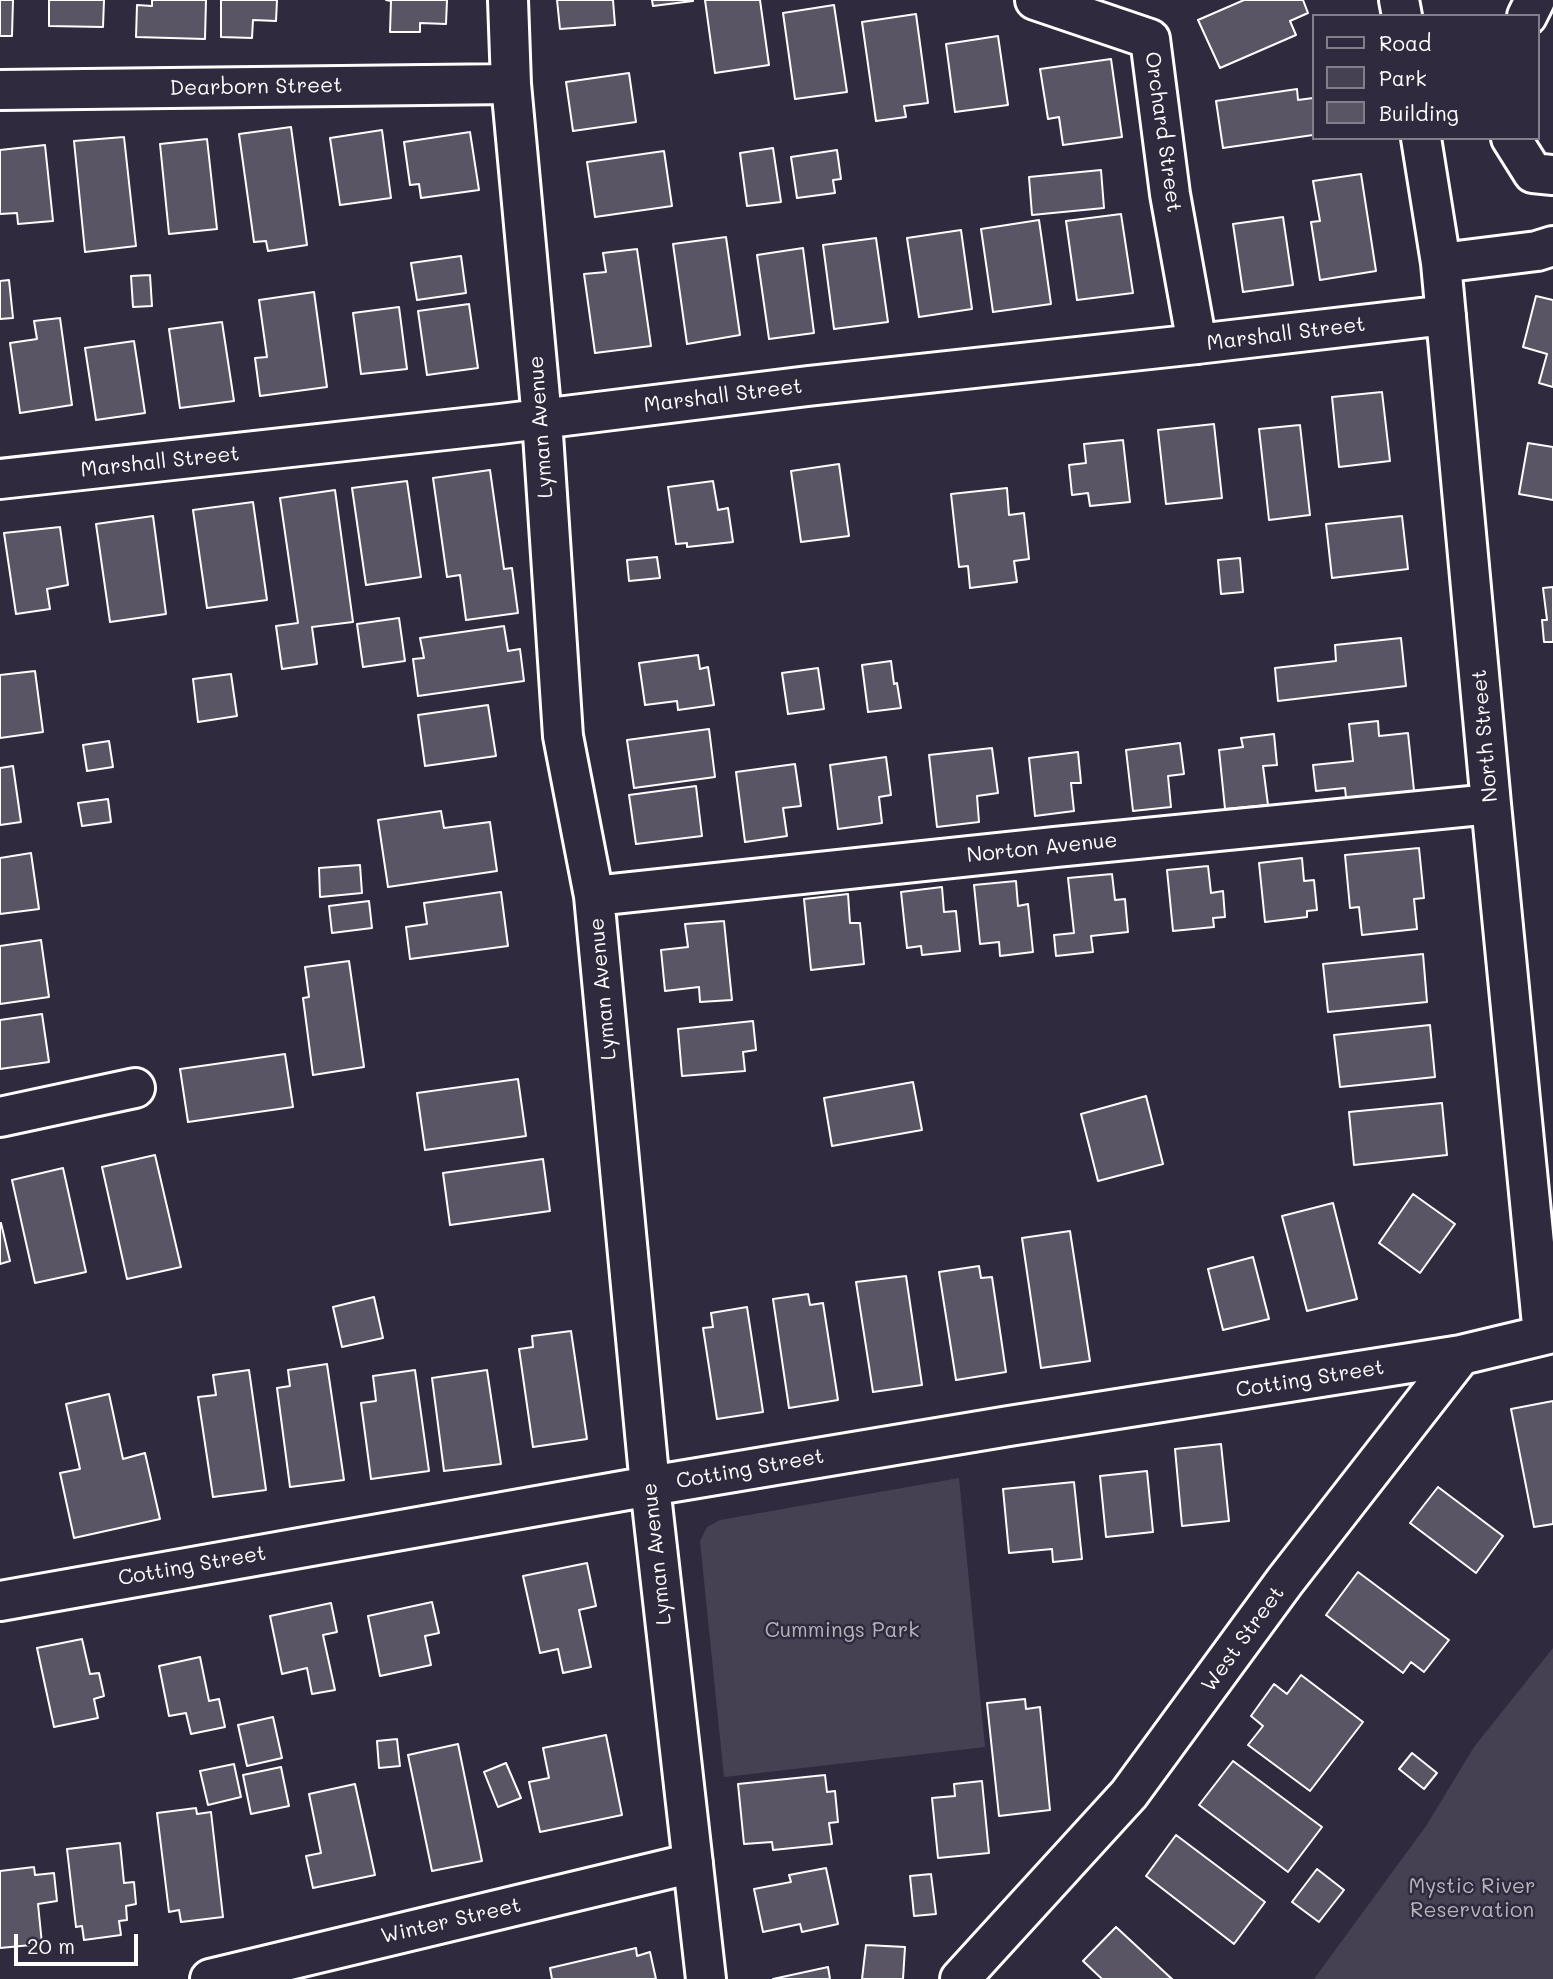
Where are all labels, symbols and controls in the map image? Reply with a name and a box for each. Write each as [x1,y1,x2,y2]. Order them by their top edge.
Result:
legend [1312,14,1539,140]
text: Road [1379,29,1431,56]
street label: Orchard Street [1139,50,1187,214]
text: Park [1379,64,1427,91]
street label: Dearborn Street [169,73,343,101]
text: Building [1379,99,1459,126]
street label: Marshall Street [1205,312,1367,356]
street label: Lyman Avenue [523,355,559,499]
street label: Marshall Street [642,374,804,418]
street label: Marshall Street [79,441,241,483]
street label: North Street [1467,669,1503,803]
street label: Norton Avenue [965,828,1119,868]
street label: Lyman Avenue [584,917,622,1061]
street label: Cotting Street [1234,1355,1386,1403]
street label: Cotting Street [674,1444,826,1494]
street label: Lyman Avenue [637,1482,677,1626]
street label: Cotting Street [116,1541,268,1591]
street label: West Street [1196,1581,1290,1697]
park label: Cummings Park [765,1618,919,1644]
park label: Mystic River Reservation [1408,1874,1536,1924]
street label: Winter Street [379,1893,523,1949]
scale bar [18,1920,142,1964]
text: 20 m [27,1932,75,1959]

